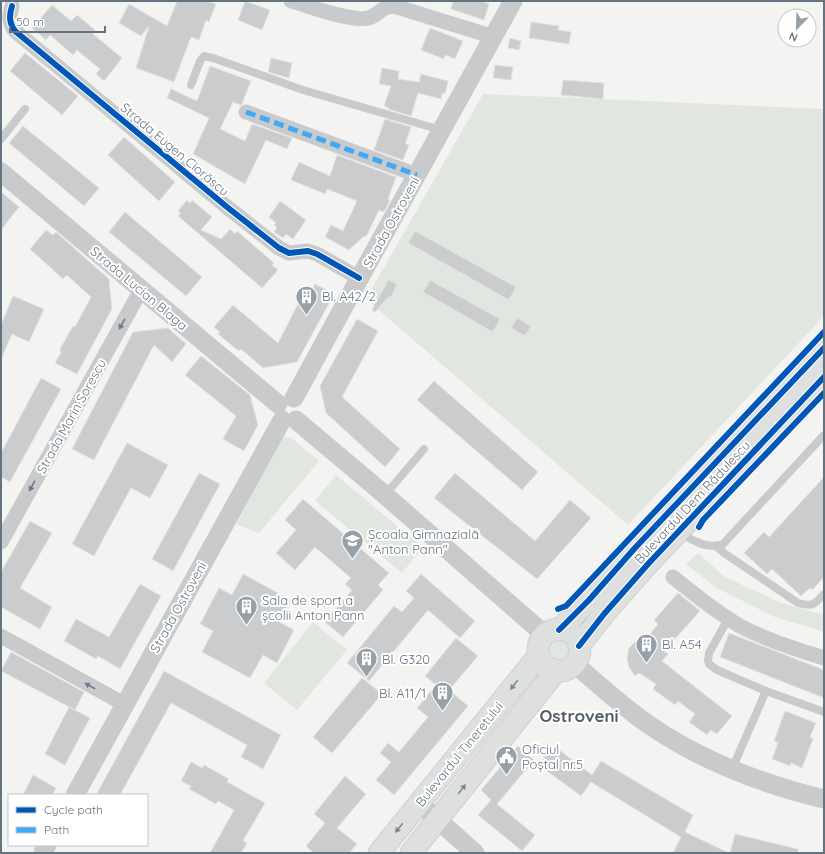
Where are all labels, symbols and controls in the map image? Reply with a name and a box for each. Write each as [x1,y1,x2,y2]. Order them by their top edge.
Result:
scale bar [10,8,105,34]
north arrow [777,8,817,48]
text: 50 m [16,14,44,29]
text: N [787,29,800,45]
street label: Strada Eugen Ciorăscu [118,99,232,199]
street label: Strada Ostroveni [359,174,423,270]
street label: Strada Lucian Blaga [87,243,191,333]
building icon: Bl. A42/2 [294,283,320,316]
place label: Bl. A42/2 [322,288,376,304]
one-way arrow [118,318,125,329]
street label: Strada Marin Sorescu [33,356,109,476]
street label: Bulevardul Dem Rădulescu [631,437,753,567]
one-way arrow [28,481,35,492]
place label: Școala Gimnazială "Anton Pann" [368,526,479,557]
school or university icon: Școala Gimnazială "Anton Pann" [340,528,366,561]
street label: Strada Ostroveni [146,559,210,655]
place label: Sala de sport a școlii Anton Pann [262,592,365,623]
building icon: Sala de sport a școlii Anton Pann [234,594,260,627]
building icon: Bl. A54 [634,631,660,664]
place label: Bl. A54 [662,636,702,652]
building icon: Bl. G320 [353,646,379,679]
place label: Bl. G320 [382,651,430,667]
building icon: Bl. A11/1 [429,680,455,713]
one-way arrow [509,680,518,691]
one-way arrow [84,682,96,689]
place label: Bl. A11/1 [379,685,426,701]
street label: Bulevardul Tineretului [412,698,506,810]
district label: Ostroveni [539,705,619,726]
place label: Oficiul Poștal nr.5 [522,741,583,772]
public building icon: Oficiul Poștal nr.5 [493,743,519,776]
one-way arrow [458,783,467,794]
legend [8,794,148,846]
text: Cycle path [44,802,103,817]
text: Path [44,822,69,837]
one-way arrow [395,823,404,834]

